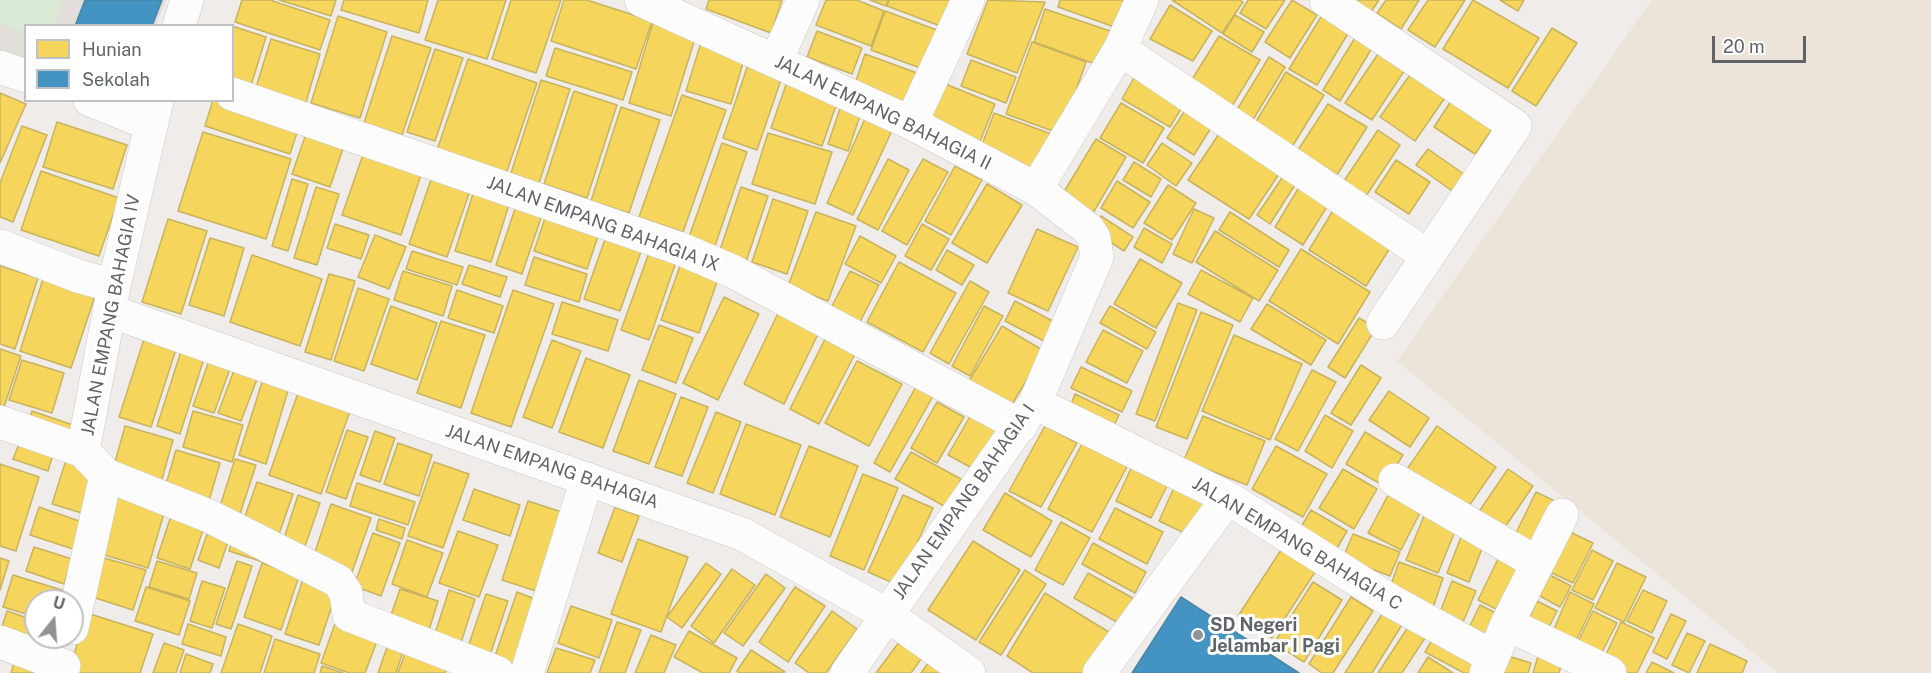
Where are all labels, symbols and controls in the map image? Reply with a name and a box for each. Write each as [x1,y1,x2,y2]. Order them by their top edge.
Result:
legend [24,24,234,102]
scale bar [1715,24,1810,62]
text: 20 m [1723,36,1765,57]
text: Hunian [82,39,142,60]
street label: JALAN EMPANG BAHAGIA II [771,51,995,175]
text: Sekolah [82,69,150,90]
street label: JALAN EMPANG BAHAGIA IX [484,172,722,276]
street label: JALAN EMPANG BAHAGIA IV [77,192,145,438]
street label: JALAN EMPANG BAHAGIA I [888,400,1040,604]
street label: JALAN EMPANG BAHAGIA [443,420,661,514]
street label: JALAN EMPANG BAHAGIA C [1188,473,1406,615]
north arrow [24,589,84,649]
text: U [51,592,67,614]
place label: SD Negeri Jelambar I Pagi [1210,614,1340,656]
marker: SD Negeri Jelambar I Pagi [1191,628,1205,642]

